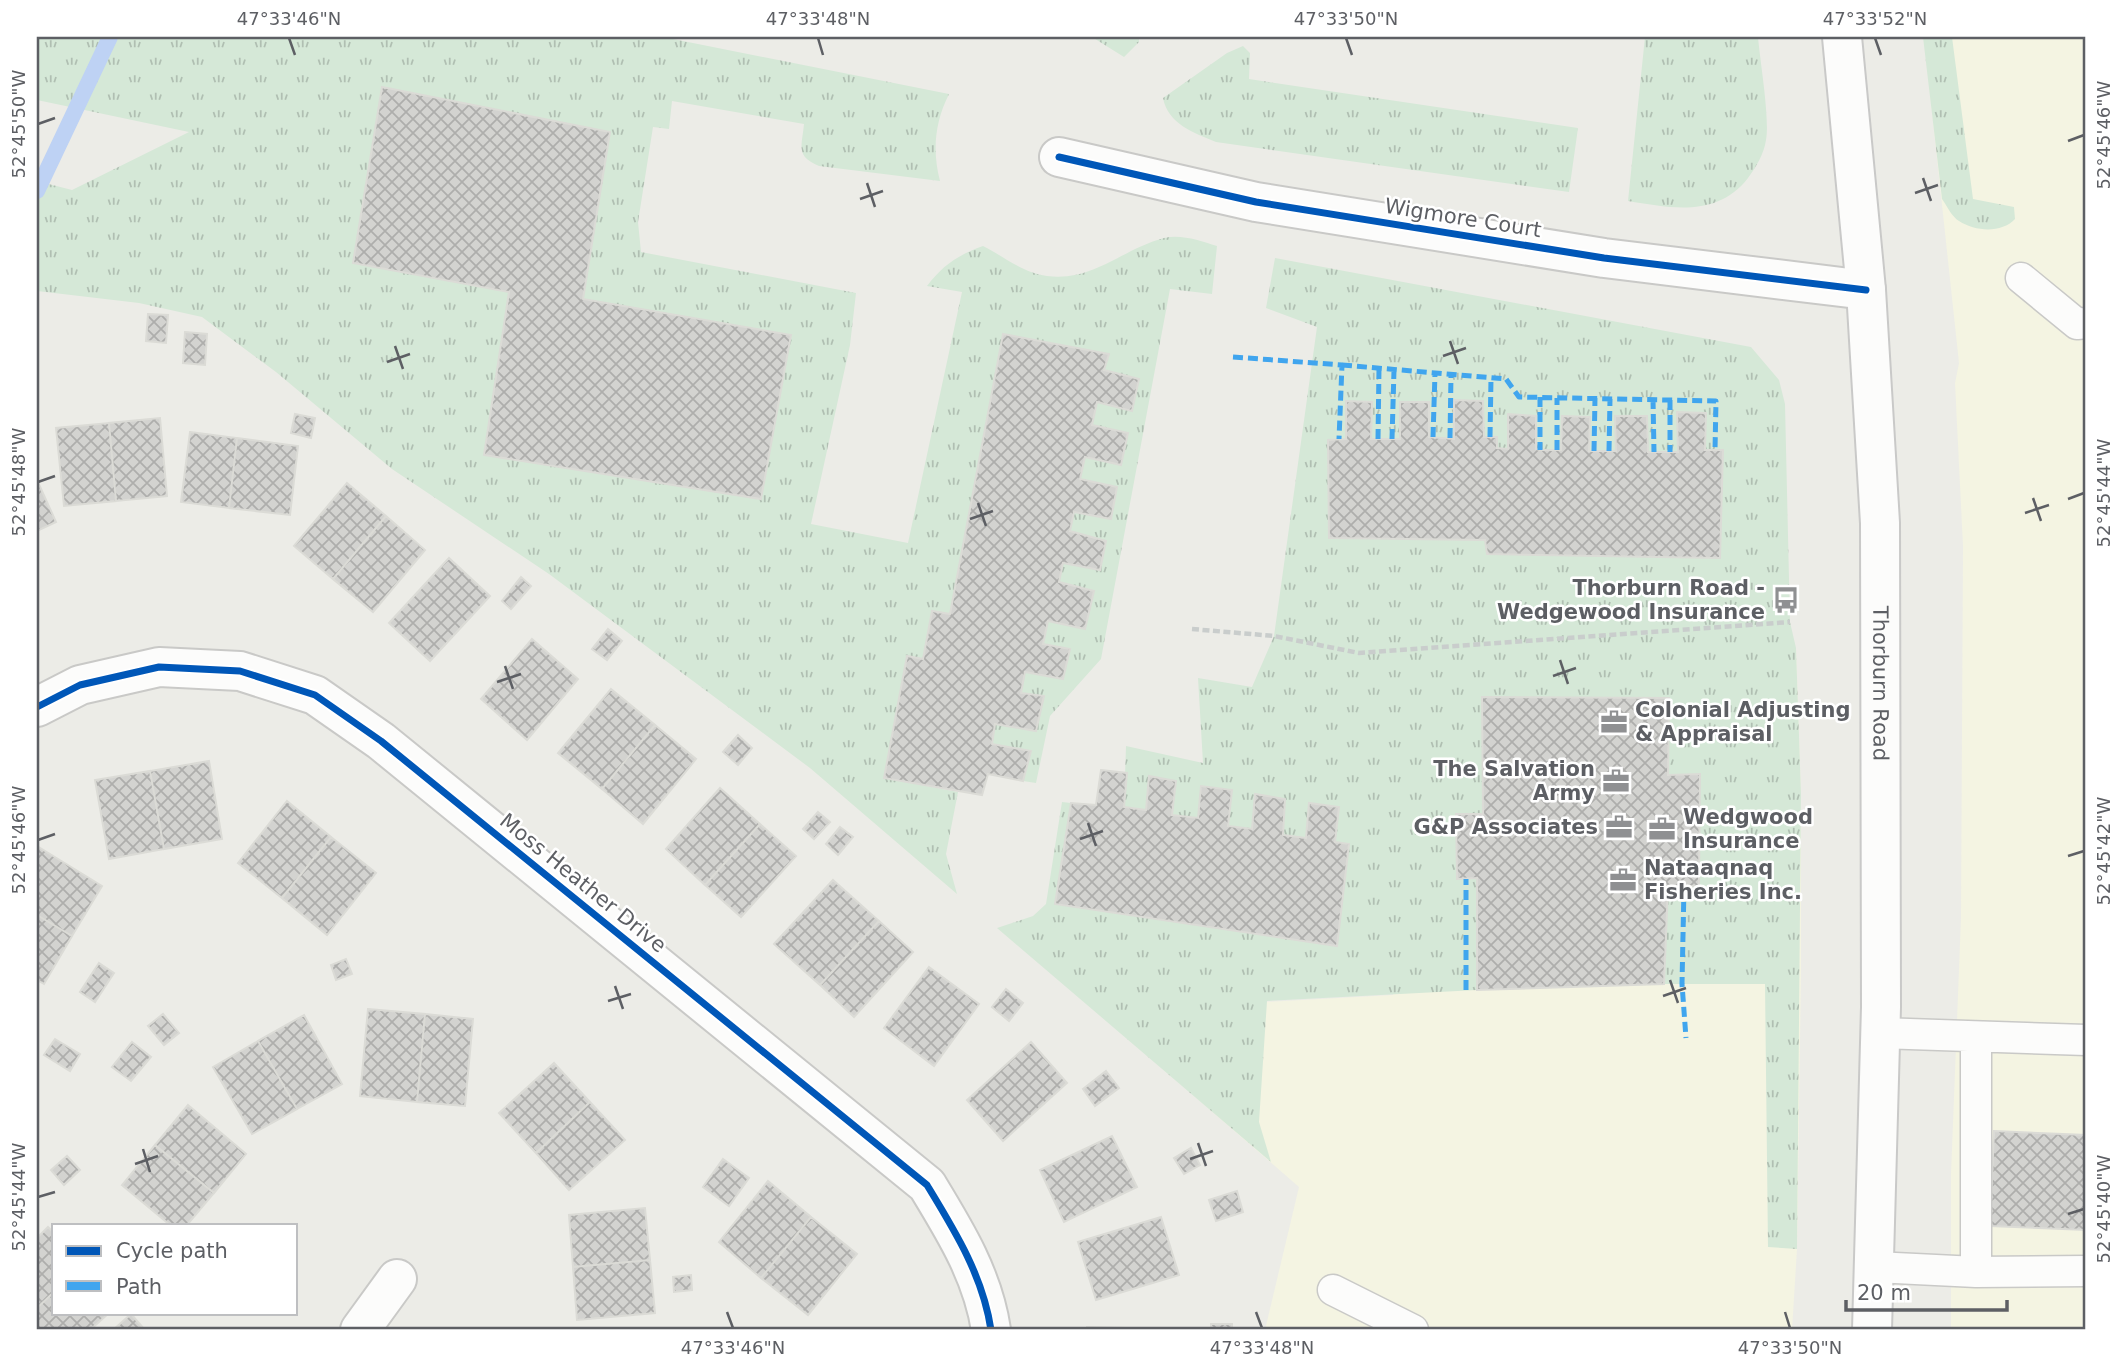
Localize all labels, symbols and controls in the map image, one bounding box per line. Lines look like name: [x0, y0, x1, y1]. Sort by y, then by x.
text: 47°33'46"N: [237, 8, 341, 29]
text: 47°33'48"N: [766, 8, 870, 29]
text: 47°33'50"N: [1294, 8, 1398, 29]
text: 47°33'52"N: [1823, 8, 1927, 29]
text: 52°45'50"W: [8, 69, 29, 178]
text: 52°45'46"W: [2093, 80, 2114, 189]
street label: Wigmore Court: [1383, 194, 1543, 242]
text: 52°45'48"W: [8, 427, 29, 536]
text: 52°45'44"W: [2093, 438, 2114, 547]
place label: Thorburn Road - Wedgewood Insurance: [1497, 576, 1765, 624]
bus stop icon: Thorburn Road - Wedgewood Insurance: [1771, 585, 1801, 615]
street label: Thorburn Road: [1868, 605, 1892, 761]
place label: Colonial Adjusting & Appraisal: [1635, 698, 1850, 746]
office icon: Colonial Adjusting & Appraisal: [1599, 707, 1629, 737]
place label: The Salvation Army: [1433, 757, 1595, 805]
office icon: The Salvation Army: [1601, 766, 1631, 796]
text: 52°45'46"W: [8, 785, 29, 894]
text: 52°45'42"W: [2093, 796, 2114, 905]
place label: Wedgwood Insurance: [1683, 805, 1813, 853]
street label: Moss Heather Drive: [495, 809, 671, 957]
office icon: G&P Associates: [1604, 812, 1634, 842]
office icon: Wedgwood Insurance: [1647, 814, 1677, 844]
place label: G&P Associates: [1413, 815, 1598, 839]
place label: Nataaqnaq Fisheries Inc.: [1644, 856, 1802, 904]
office icon: Nataaqnaq Fisheries Inc.: [1608, 865, 1638, 895]
text: 52°45'44"W: [8, 1142, 29, 1251]
text: 52°45'40"W: [2093, 1154, 2114, 1263]
legend: [52, 1224, 298, 1314]
text: Cycle path: [116, 1239, 228, 1263]
scale bar: [1846, 1269, 2008, 1313]
text: Path: [116, 1275, 162, 1299]
text: 20 m: [1857, 1281, 1911, 1305]
text: 47°33'46"N: [681, 1337, 785, 1358]
text: 47°33'48"N: [1210, 1337, 1314, 1358]
text: 47°33'50"N: [1738, 1337, 1842, 1358]

